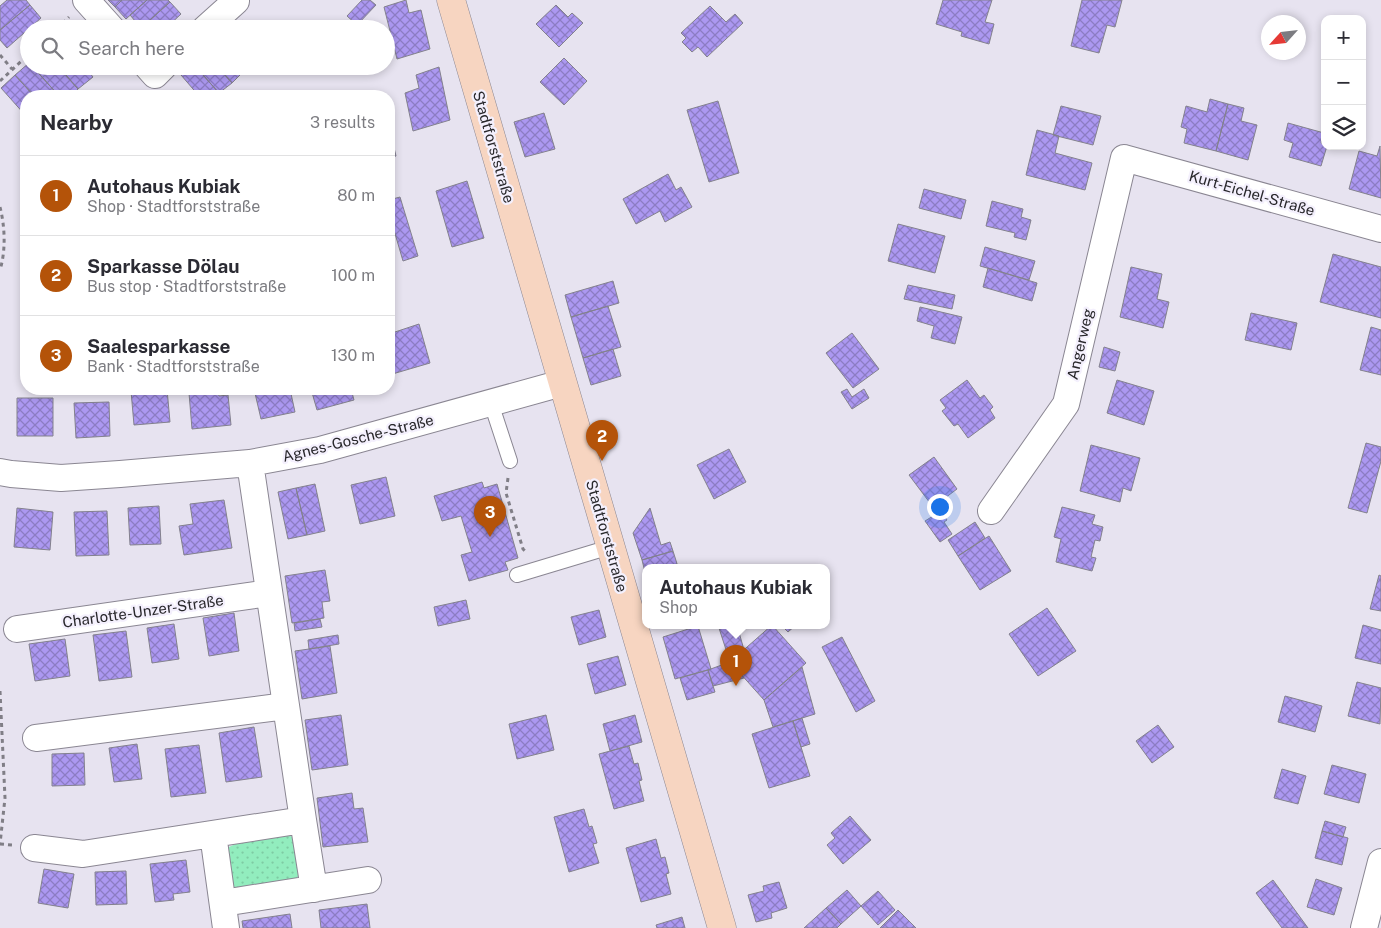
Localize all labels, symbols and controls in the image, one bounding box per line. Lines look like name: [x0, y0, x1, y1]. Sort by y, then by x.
north arrow: [1261, 15, 1306, 60]
map controls: [1321, 15, 1366, 150]
button: +: [1321, 15, 1366, 60]
search box: [20, 20, 395, 75]
icon: search: [38, 34, 66, 62]
text: Search here: [78, 37, 185, 59]
button: −: [1321, 60, 1366, 105]
street label: Stadtforststraße: [470, 89, 518, 205]
button: layers: [1321, 105, 1366, 150]
text: Nearby: [40, 110, 113, 135]
text: 3 results: [310, 113, 375, 132]
street label: Kurt-Eichel-Straße: [1187, 167, 1317, 219]
text: Autohaus Kubiak: [87, 175, 241, 197]
text: 1: [53, 186, 59, 205]
text: 80 m: [337, 186, 375, 205]
text: Shop · Stadtforststraße: [87, 197, 260, 216]
text: Sparkasse Dölau: [87, 255, 240, 277]
text: 2: [51, 266, 61, 285]
text: 100 m: [331, 266, 375, 285]
text: Bus stop · Stadtforststraße: [87, 277, 286, 296]
street label: Angerweg: [1064, 307, 1096, 381]
text: Saalesparkasse: [87, 335, 230, 357]
text: 3: [51, 346, 61, 365]
text: 130 m: [331, 346, 375, 365]
text: Bank · Stadtforststraße: [87, 357, 260, 376]
street label: Agnes-Gosche-Straße: [281, 411, 435, 465]
pin: 2: [586, 420, 618, 461]
street label: Stadtforststraße: [583, 478, 631, 594]
your location: [927, 494, 953, 520]
pin: 3: [474, 496, 506, 537]
popup: [642, 564, 830, 629]
text: Autohaus Kubiak: [659, 576, 813, 598]
street label: Charlotte-Unzer-Straße: [61, 591, 225, 631]
text: Shop: [659, 598, 698, 617]
pin: 1: [720, 645, 752, 686]

